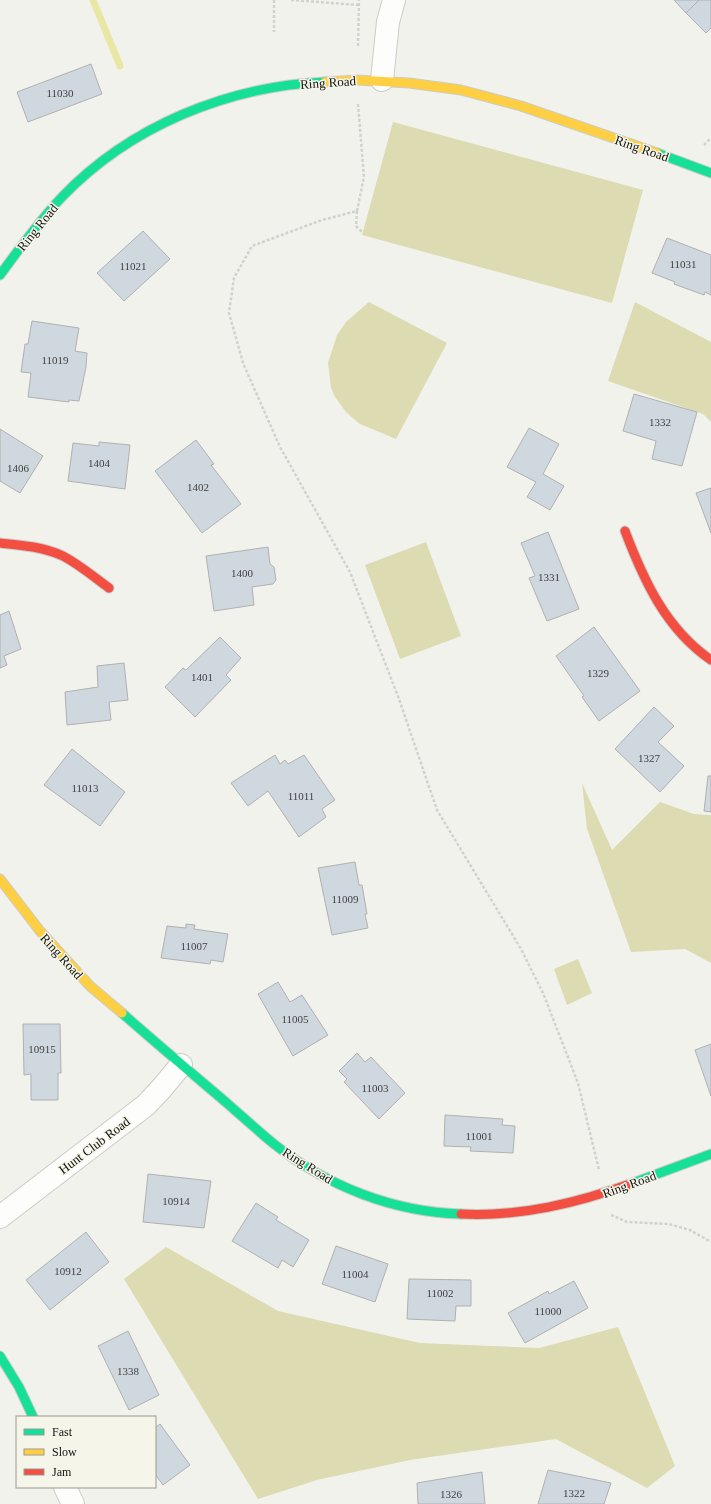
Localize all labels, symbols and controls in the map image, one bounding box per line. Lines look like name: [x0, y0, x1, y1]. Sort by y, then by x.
street label: Ring Road: [300, 73, 357, 92]
house number: 11030: [46, 87, 74, 99]
street label: Ring Road: [613, 132, 671, 165]
street label: Ring Road: [14, 200, 61, 254]
house number: 11031: [669, 258, 697, 270]
house number: 11021: [119, 260, 147, 272]
house number: 11019: [41, 354, 69, 366]
house number: 1332: [649, 416, 671, 428]
house number: 1404: [88, 457, 111, 469]
house number: 1406: [7, 462, 30, 474]
house number: 1402: [187, 481, 209, 493]
house number: 1400: [231, 567, 254, 579]
house number: 1331: [538, 571, 560, 583]
house number: 1329: [587, 667, 610, 679]
house number: 1401: [191, 671, 213, 683]
house number: 1327: [638, 752, 661, 764]
house number: 11013: [71, 782, 99, 794]
house number: 11011: [288, 790, 314, 802]
house number: 11009: [331, 893, 359, 905]
street label: Ring Road: [37, 931, 86, 983]
house number: 11007: [180, 940, 208, 952]
house number: 11005: [281, 1013, 309, 1025]
house number: 10915: [28, 1043, 56, 1055]
house number: 11003: [361, 1082, 389, 1094]
street label: Hunt Club Road: [56, 1113, 133, 1177]
house number: 11001: [465, 1130, 493, 1142]
street label: Ring Road: [280, 1144, 336, 1187]
street label: Ring Road: [600, 1168, 658, 1201]
house number: 10914: [162, 1195, 190, 1207]
house number: 10912: [54, 1265, 82, 1277]
house number: 11004: [341, 1268, 369, 1280]
house number: 11002: [426, 1287, 454, 1299]
house number: 11000: [534, 1305, 562, 1317]
house number: 1338: [117, 1365, 140, 1377]
legend: [16, 1416, 156, 1488]
text: Fast: [52, 1425, 73, 1439]
text: Slow: [52, 1445, 77, 1459]
text: Jam: [52, 1465, 72, 1479]
house number: 1322: [563, 1487, 585, 1499]
house number: 1326: [440, 1488, 463, 1500]

